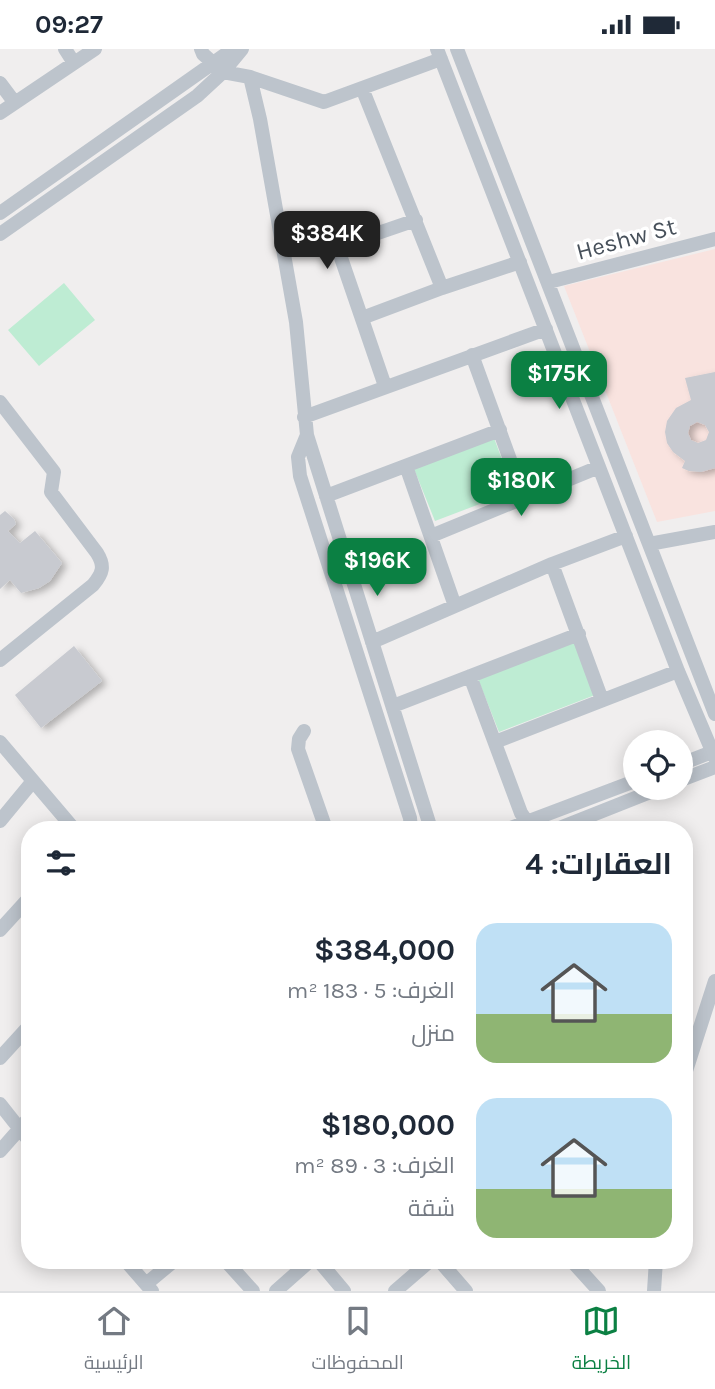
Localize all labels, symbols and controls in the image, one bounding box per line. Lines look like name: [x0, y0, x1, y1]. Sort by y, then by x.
text: 09:27: [35, 9, 103, 40]
pin: $384K: [278, 211, 376, 271]
street label: Heshw St: [573, 212, 679, 266]
text: $384K: [290, 220, 364, 247]
pin: $175K: [510, 351, 608, 411]
text: $175K: [527, 360, 591, 387]
pin: $180K: [472, 459, 570, 518]
text: $180K: [487, 467, 555, 494]
pin: $196K: [328, 539, 426, 598]
text: $196K: [343, 547, 411, 574]
map controls: [623, 730, 693, 800]
button: locate: [623, 730, 693, 800]
icon: filters: [42, 844, 80, 882]
text: العقارات: 4: [525, 846, 672, 882]
text: $384,000: [314, 932, 455, 968]
icon: home: [532, 951, 616, 1035]
text: الغرف: 5 · 183 m²: [287, 977, 455, 1004]
text: منزل: [411, 1020, 455, 1047]
text: $180,000: [321, 1107, 455, 1143]
icon: home: [532, 1126, 616, 1210]
text: الغرف: 3 · 89 m²: [294, 1152, 455, 1179]
text: شقة: [408, 1195, 455, 1222]
tab: الرئيسية: [84, 1302, 144, 1380]
tab: المحفوظات: [311, 1302, 404, 1380]
tab: الخريطة: [572, 1302, 631, 1380]

